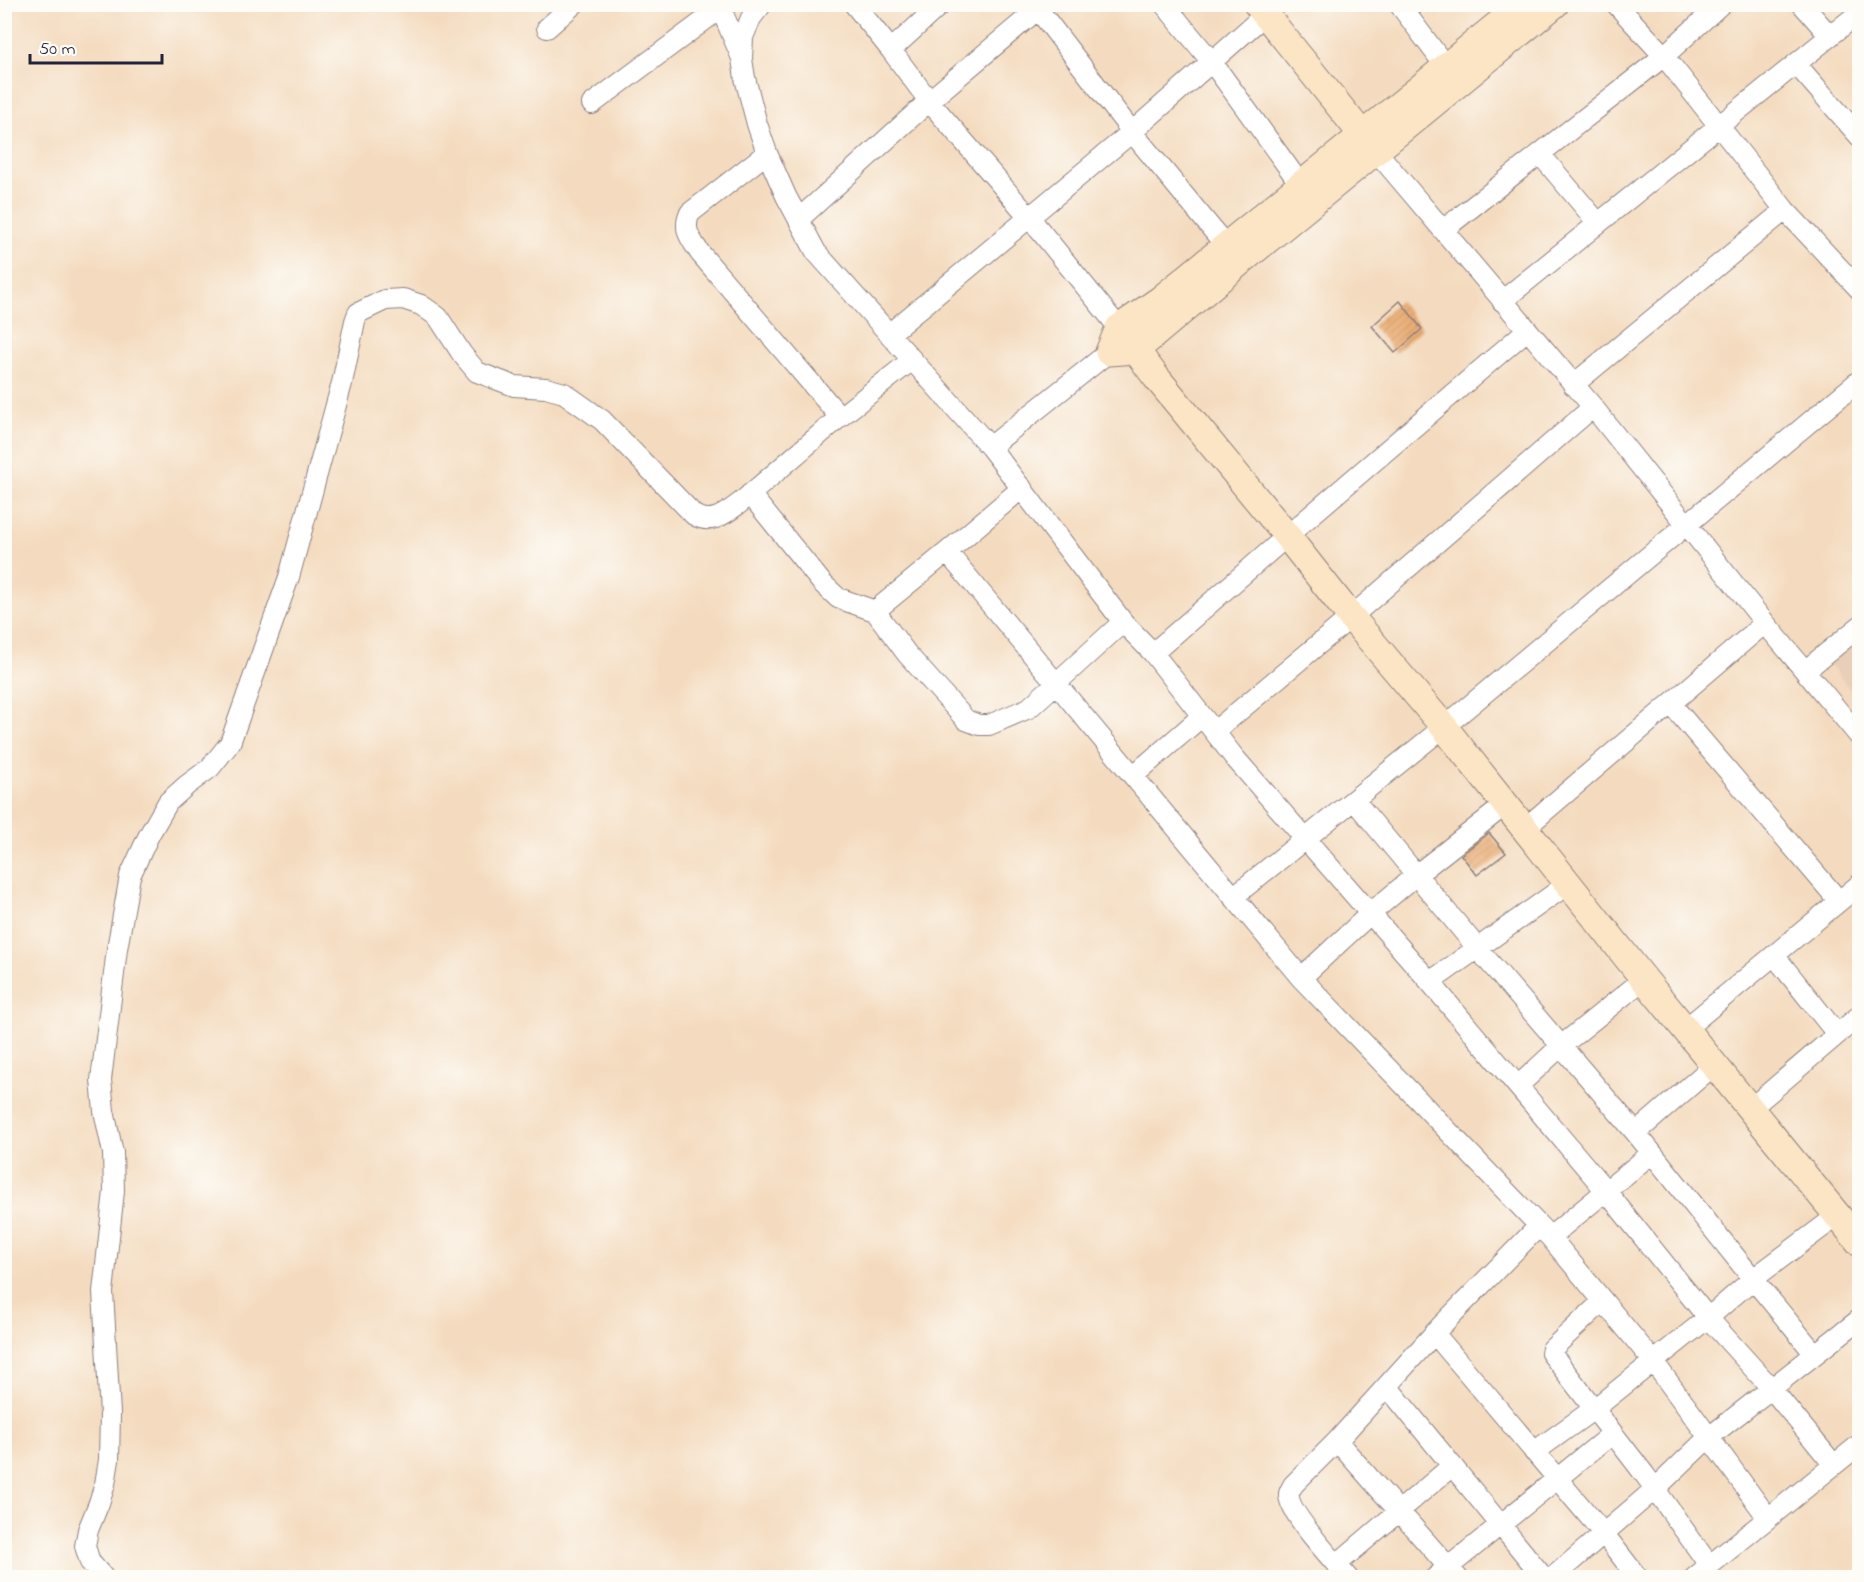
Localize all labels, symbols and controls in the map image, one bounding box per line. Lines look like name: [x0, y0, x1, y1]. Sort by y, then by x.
scale bar: [30, 27, 162, 65]
text: 50 m: [39, 37, 76, 63]

